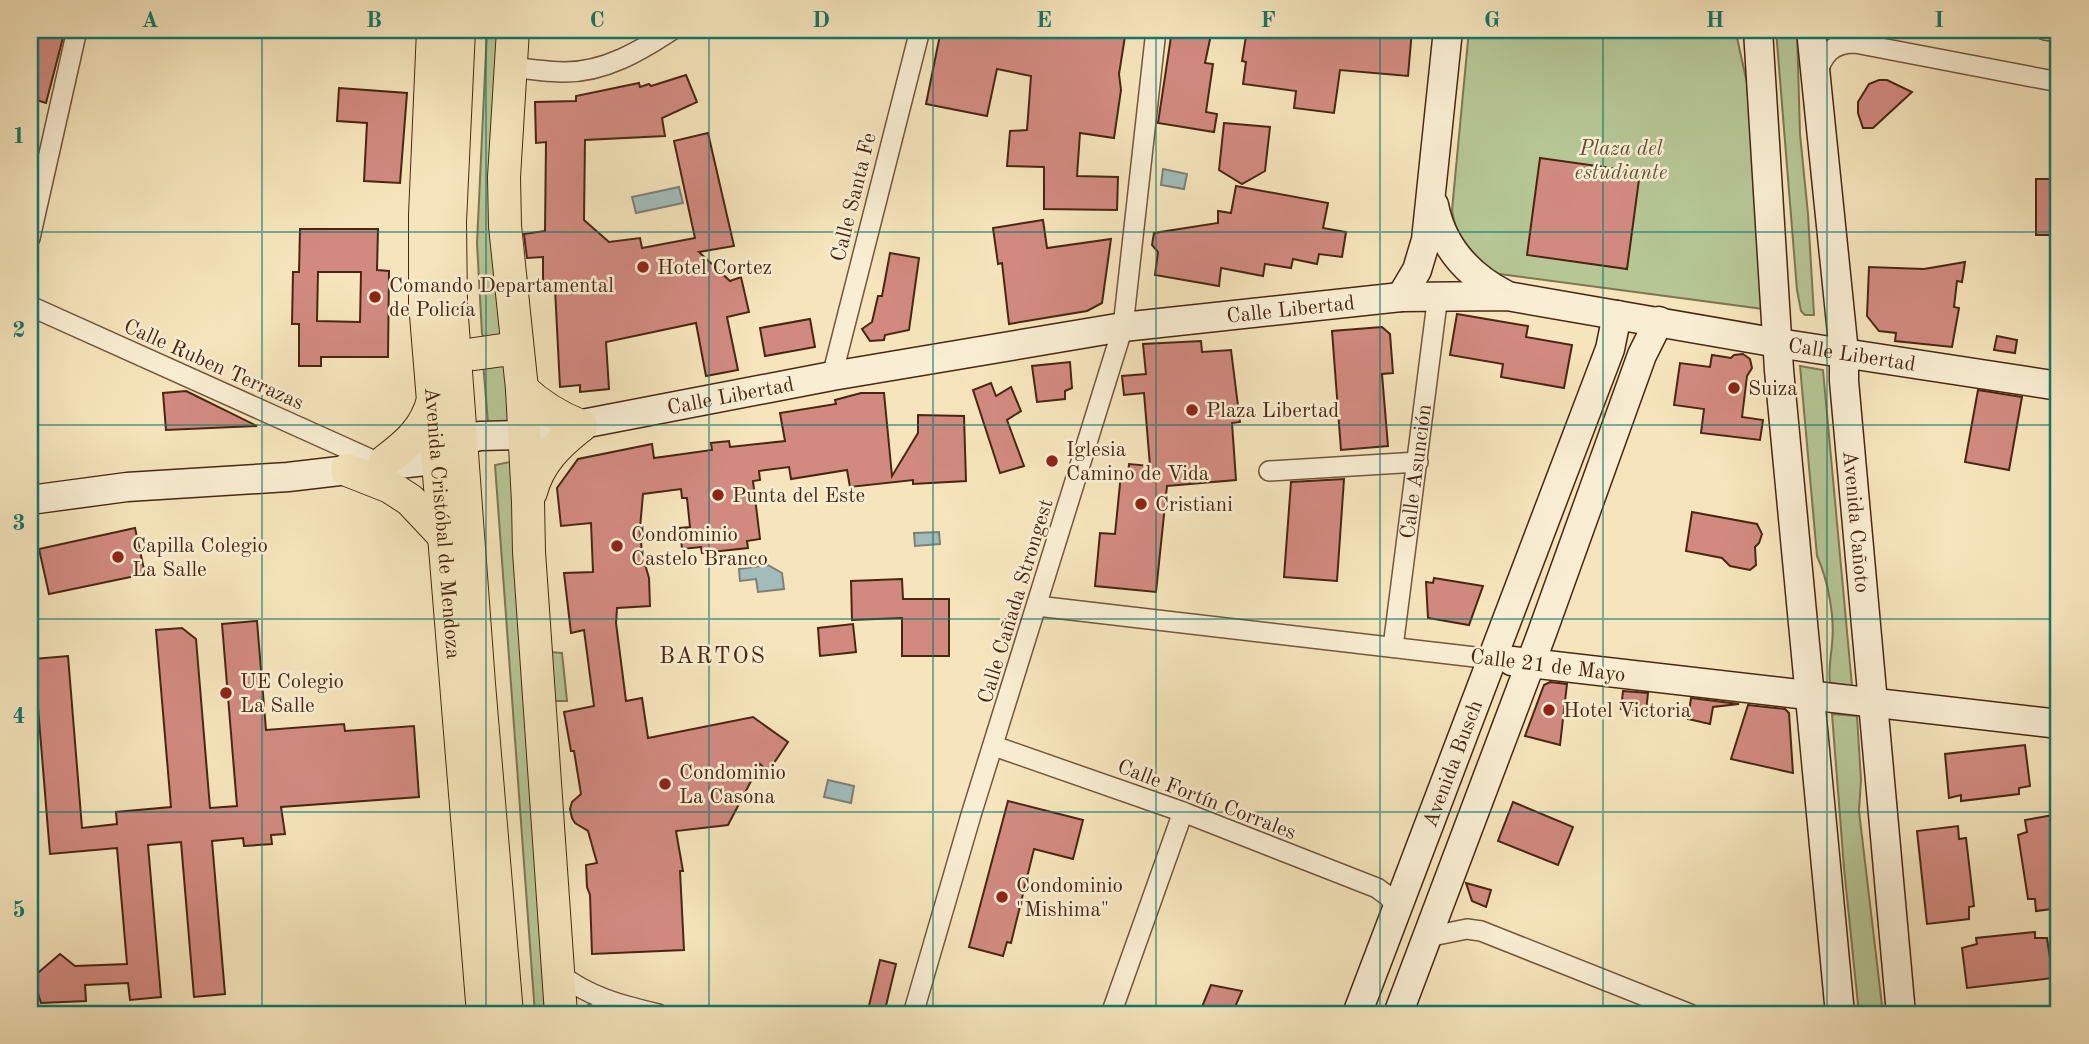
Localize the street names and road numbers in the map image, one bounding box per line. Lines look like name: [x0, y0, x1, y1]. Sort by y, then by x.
street label: Calle Santa Fe: [828, 131, 881, 264]
street label: Calle Libertad: [1225, 293, 1356, 328]
street label: Calle Ruben Terrazas: [120, 316, 307, 415]
street label: Calle Libertad: [1786, 336, 1917, 376]
street label: Calle Libertad: [665, 375, 796, 419]
street label: Avenida Cristóbal de Mendoza: [420, 386, 463, 660]
street label: Calle Asunción: [1398, 403, 1436, 540]
street label: Avenida Cañoto: [1838, 450, 1872, 594]
street label: Calle Cañada Strongest: [975, 497, 1058, 706]
street label: Calle 21 de Mayo: [1469, 647, 1627, 686]
street label: Avenida Busch: [1420, 698, 1487, 830]
street label: Calle Fortín Corrales: [1114, 757, 1299, 844]

